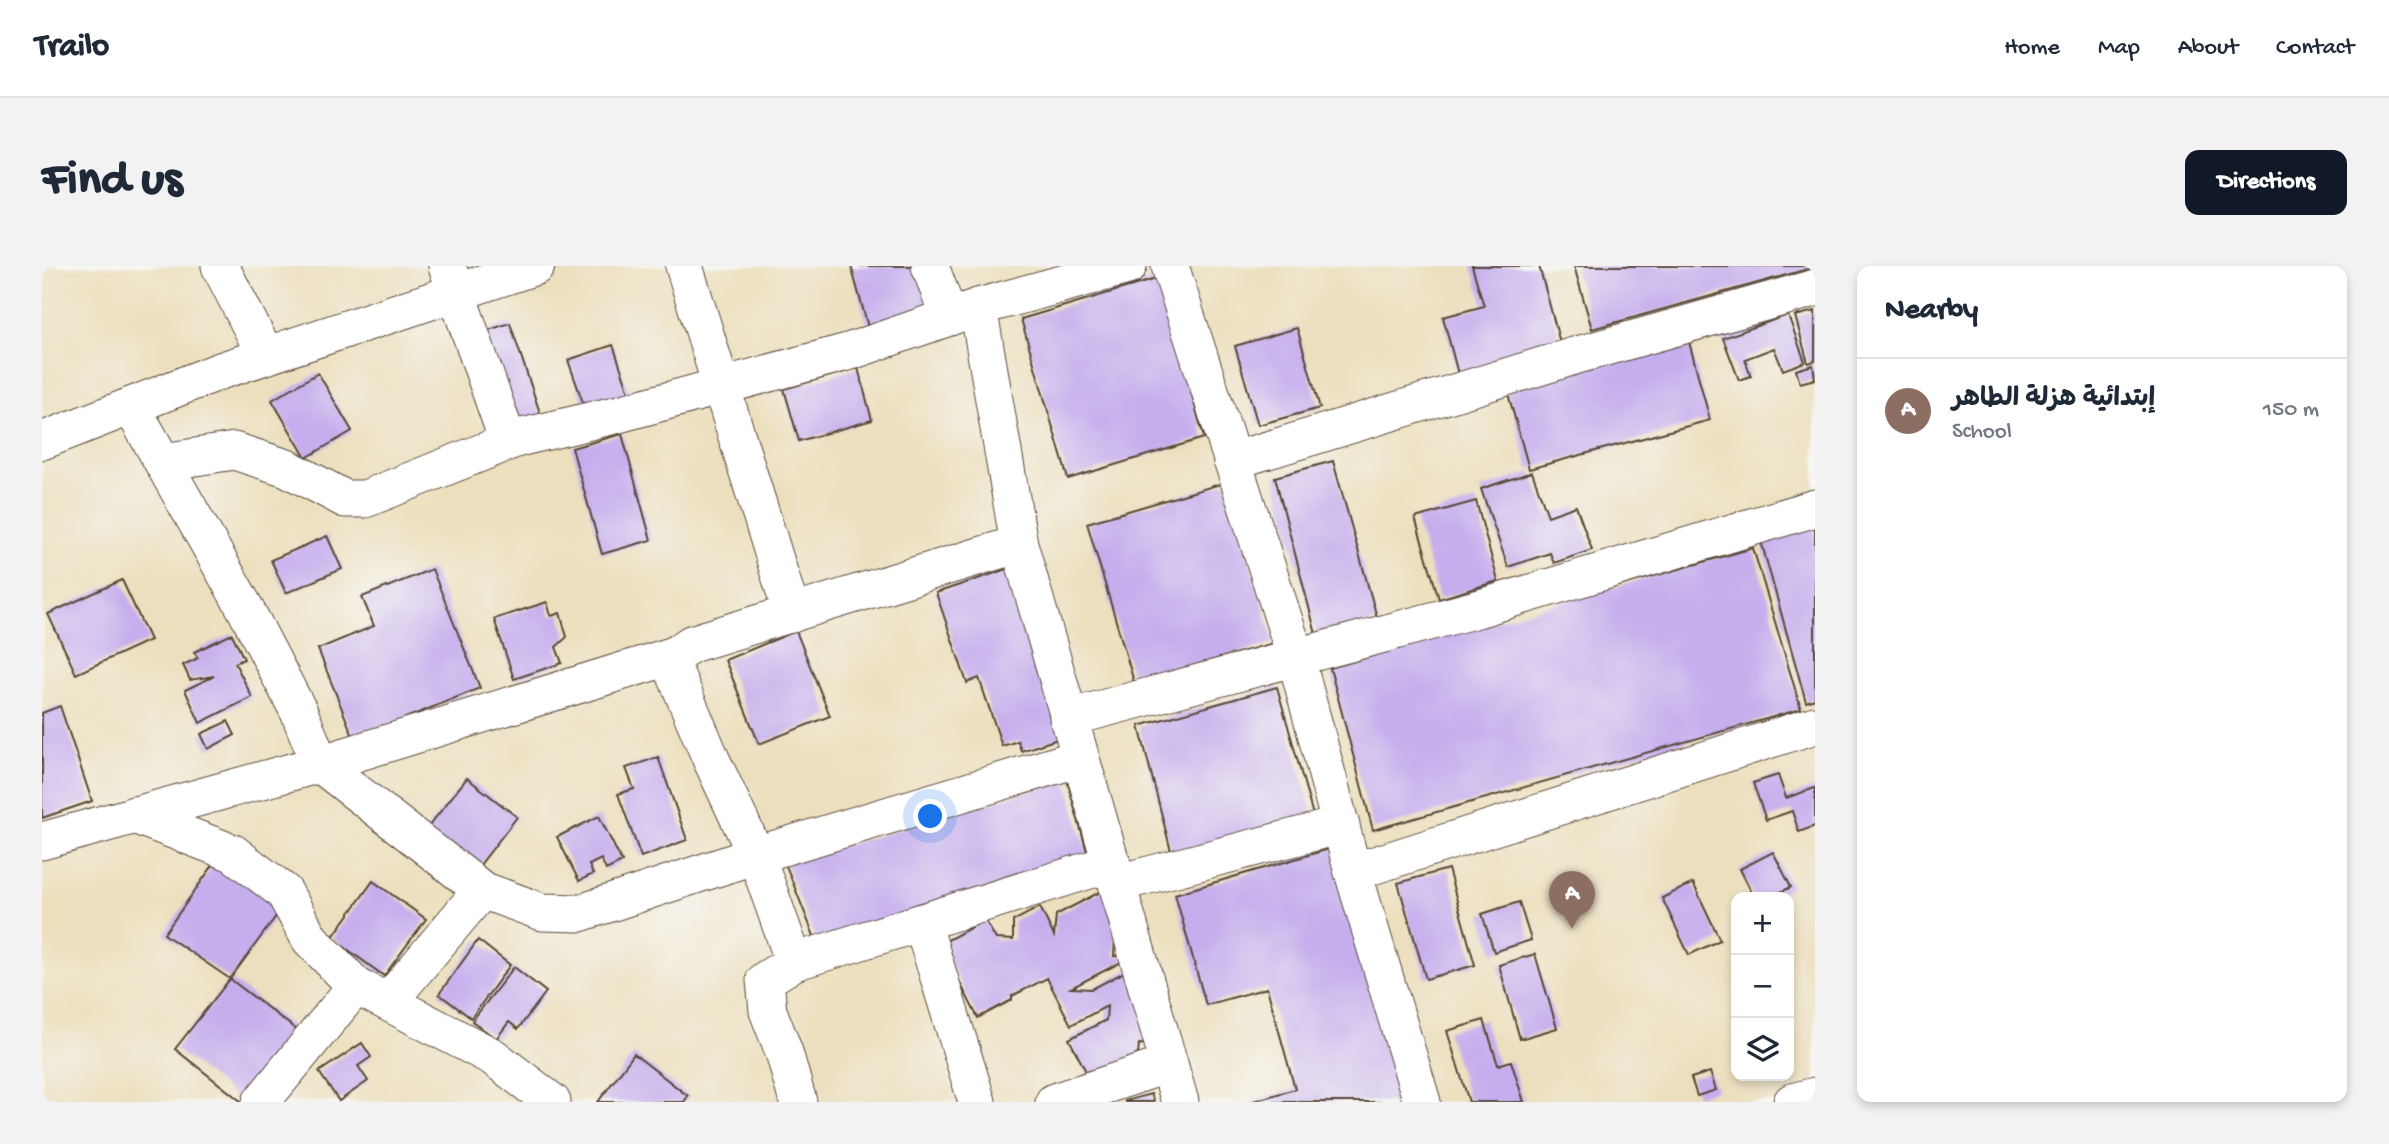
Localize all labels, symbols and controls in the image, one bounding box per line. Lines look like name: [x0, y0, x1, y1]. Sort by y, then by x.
text: Trailo: [35, 29, 109, 67]
text: Home: [2004, 34, 2060, 63]
text: Map: [2098, 34, 2140, 63]
text: About: [2178, 34, 2238, 63]
text: Contact: [2276, 34, 2354, 63]
button: Directions: [2185, 150, 2347, 215]
text: Find us: [42, 153, 182, 211]
text: Nearby: [1885, 294, 1978, 329]
text: إبتدائية هزلة الطاهر: [1952, 385, 2155, 416]
text: A: [1901, 397, 1915, 424]
text: 150 m: [2263, 397, 2319, 424]
text: School: [1952, 419, 2012, 446]
your location: [913, 799, 947, 833]
pin: A: [1549, 871, 1595, 929]
map controls: [1731, 892, 1794, 1081]
button: +: [1731, 892, 1794, 955]
button: −: [1731, 955, 1794, 1018]
button: layers: [1731, 1018, 1794, 1081]

